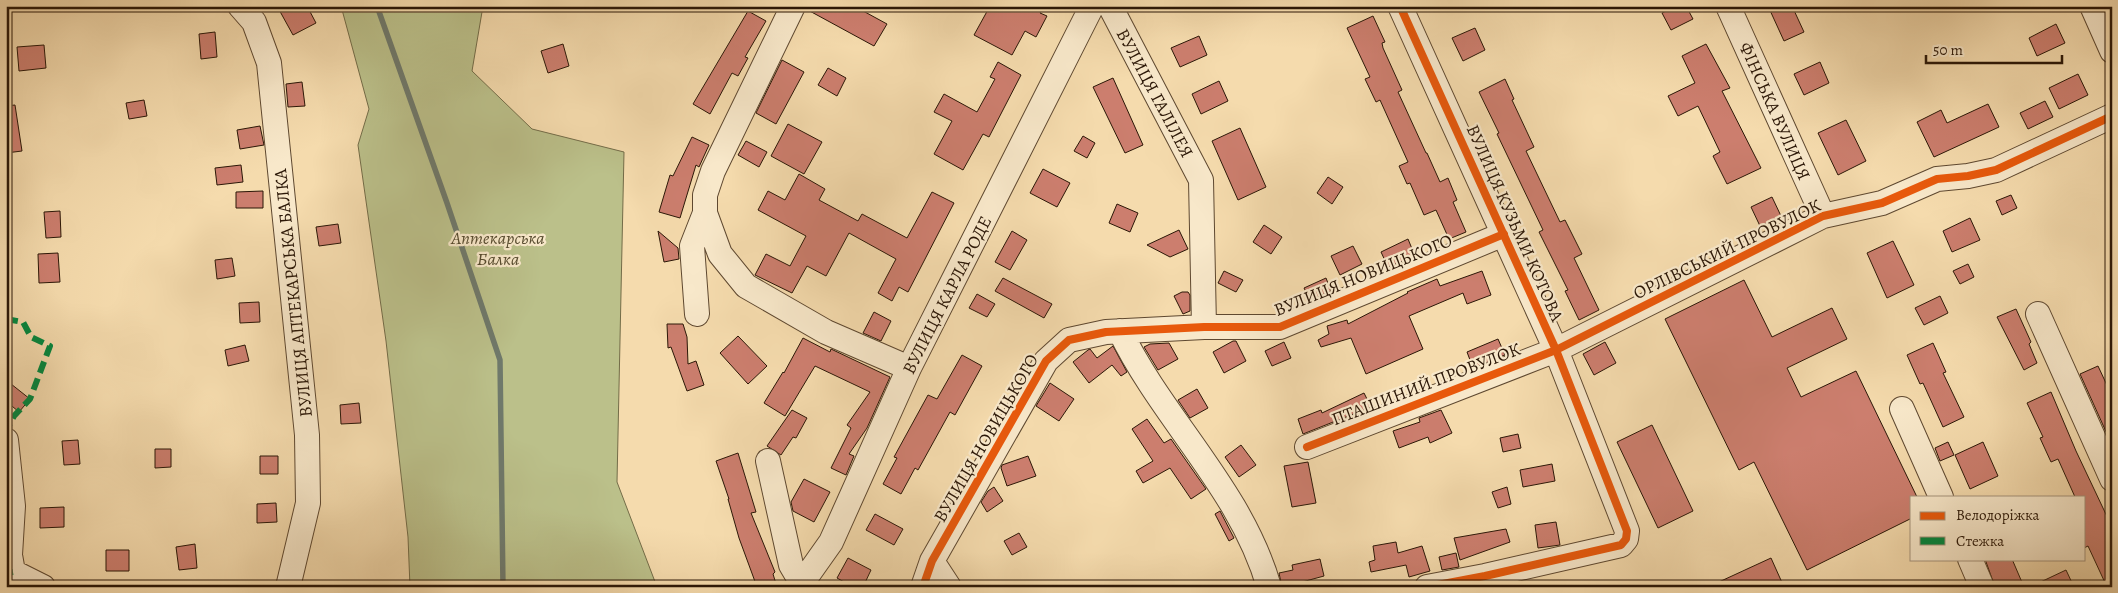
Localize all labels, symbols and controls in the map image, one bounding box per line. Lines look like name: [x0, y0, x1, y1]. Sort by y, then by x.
street label: ВУЛИЦЯ ГАЛІЛЕЯ: [1111, 24, 1199, 162]
scale bar: [1926, 32, 2062, 64]
street label: ФІНСЬКА ВУЛИЦЯ: [1734, 38, 1816, 184]
text: 50 m: [1933, 40, 1963, 60]
street label: ВУЛИЦЯ КУЗЬМИ КОТОВА: [1461, 121, 1570, 326]
street label: ВУЛИЦЯ АПТЕКАРСЬКА БАЛКА: [268, 167, 318, 418]
street label: ОРЛІВСЬКИЙ ПРОВУЛОК: [1629, 193, 1825, 305]
street label: ВУЛИЦЯ КАРЛА РОДЕ: [897, 212, 997, 378]
park label: Аптекарська Балка: [450, 226, 545, 271]
street label: ВУЛИЦЯ НОВИЦЬКОГО: [1270, 228, 1456, 322]
street label: ПТАШИНИЙ ПРОВУЛОК: [1328, 337, 1524, 431]
street label: ВУЛИЦЯ НОВИЦЬКОГО: [928, 349, 1044, 527]
legend: [1910, 496, 2086, 560]
text: Велодоріжка: [1956, 505, 2040, 525]
text: Стежка: [1956, 531, 2004, 551]

